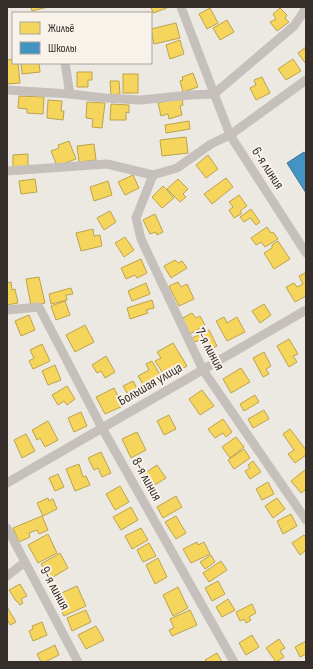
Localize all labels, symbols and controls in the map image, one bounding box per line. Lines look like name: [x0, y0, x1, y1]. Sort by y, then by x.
legend: [12, 12, 152, 64]
text: Жильё: [48, 21, 75, 36]
text: Школы: [48, 41, 77, 56]
street label: 6-я линия: [248, 144, 288, 192]
street label: 7-я линия: [192, 325, 228, 373]
street label: Большая улица: [115, 359, 185, 409]
street label: 8-я линия: [128, 454, 166, 504]
street label: 9-я линия: [36, 563, 74, 613]

